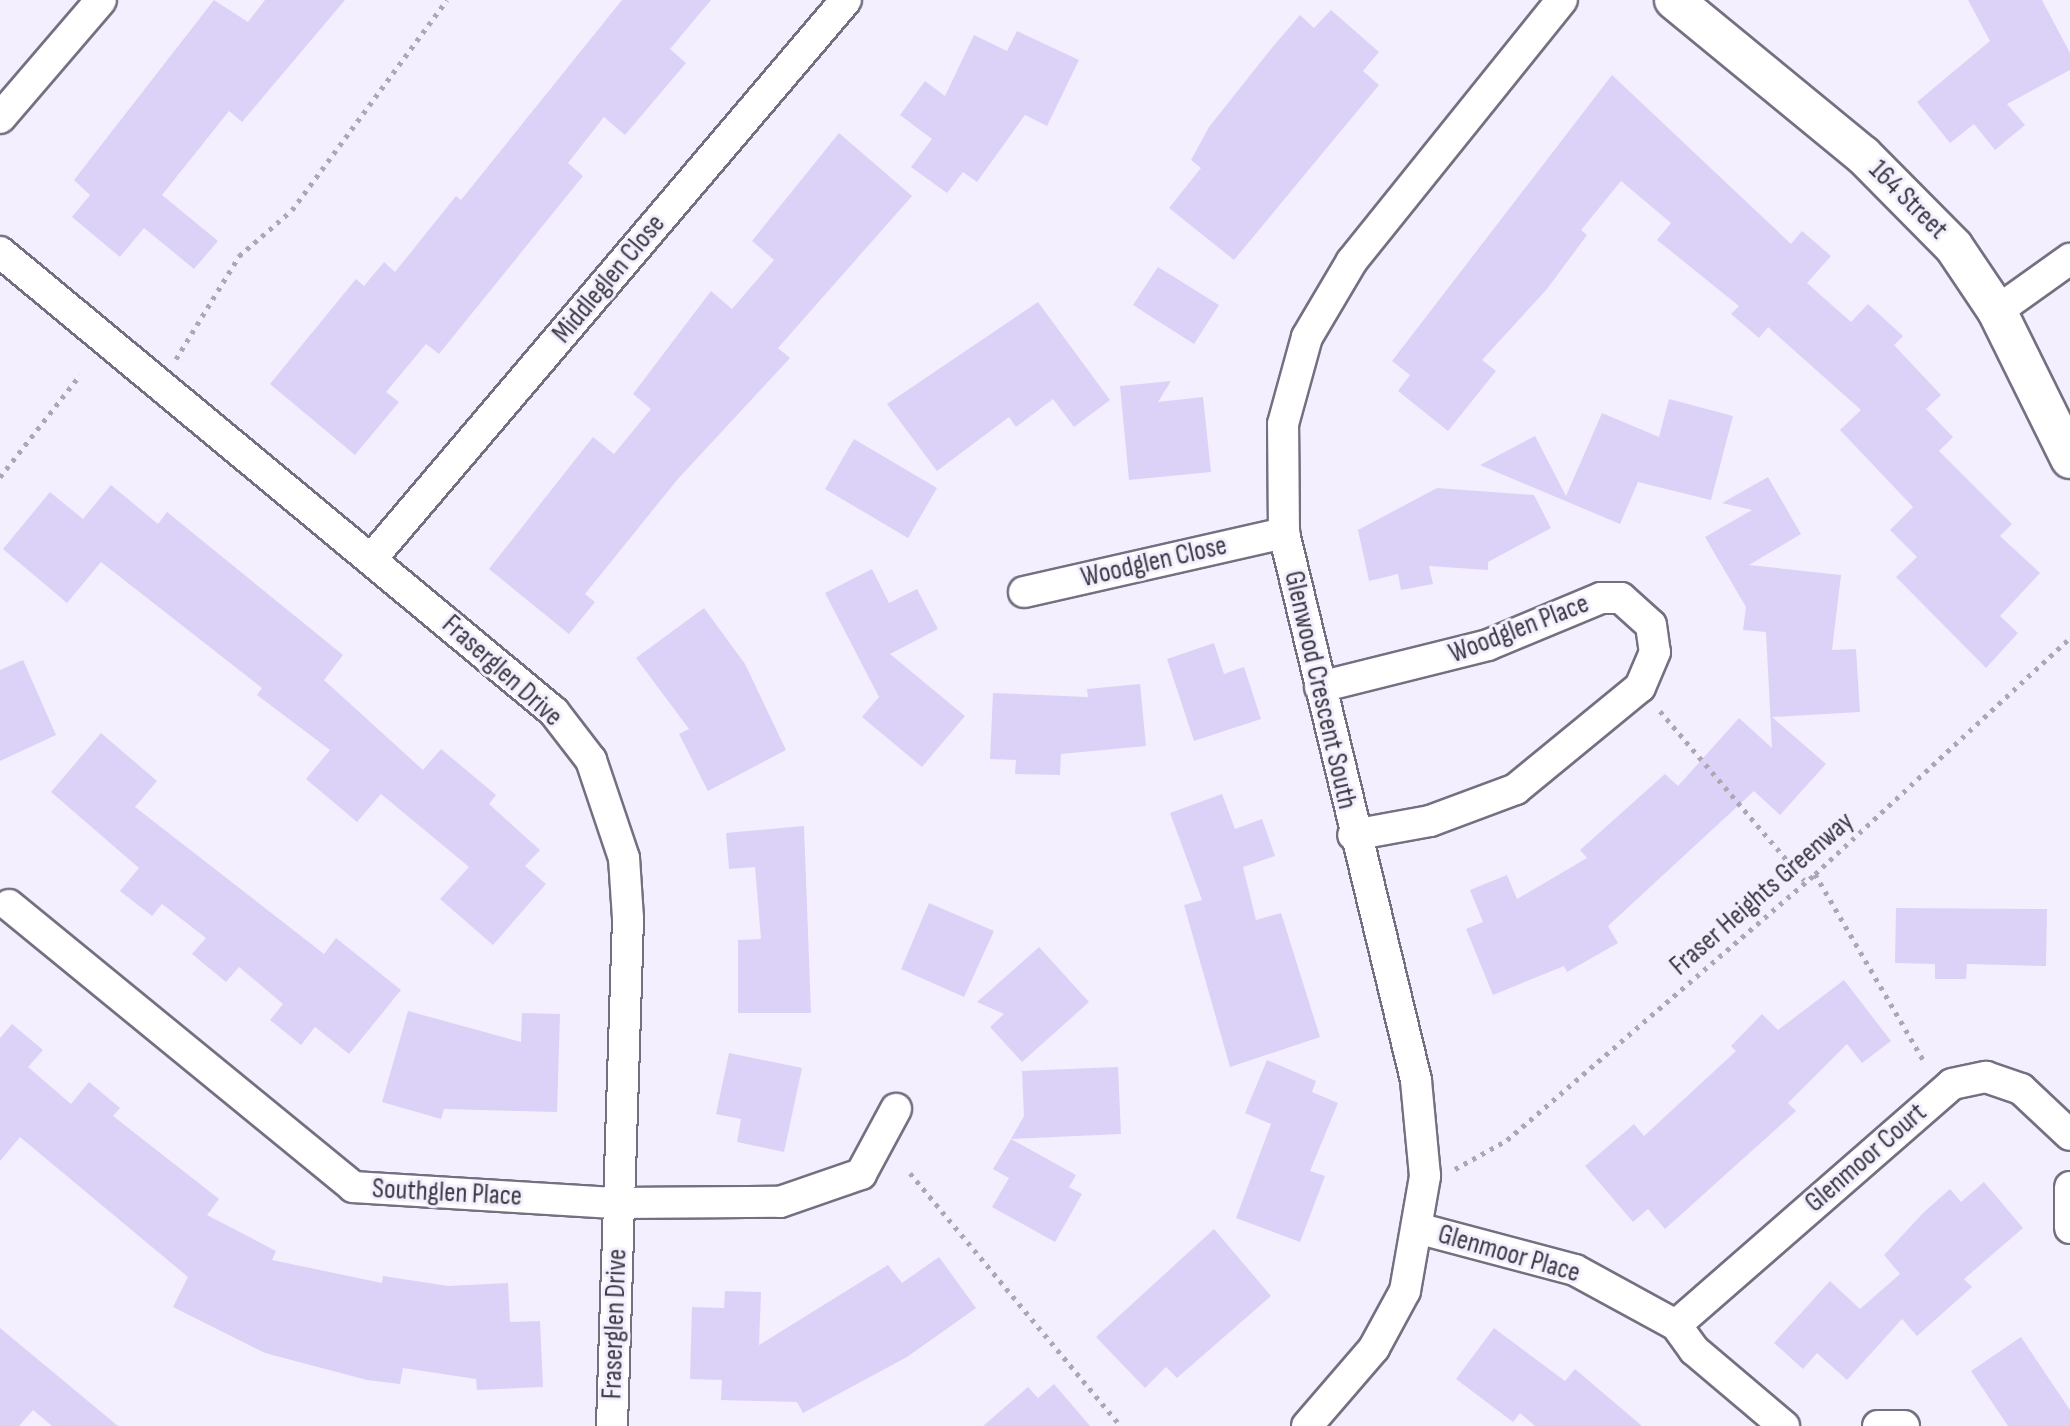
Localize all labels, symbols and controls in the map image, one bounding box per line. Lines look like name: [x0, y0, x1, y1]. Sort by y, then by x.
street label: 164 Street: [1862, 154, 1954, 246]
street label: Middleglen Close: [546, 208, 672, 350]
street label: Woodglen Close: [1078, 529, 1230, 595]
street label: Glenwood Crescent South: [1276, 568, 1364, 812]
street label: Woodglen Place: [1444, 587, 1594, 671]
street label: Fraserglen Drive: [435, 608, 569, 734]
street label: Fraser Heights Greenway: [1663, 805, 1861, 983]
street label: Glenmoor Court: [1798, 1096, 1934, 1220]
street label: Southglen Place: [371, 1172, 523, 1214]
street label: Glenmoor Place: [1434, 1218, 1584, 1290]
street label: Fraserglen Drive: [596, 1248, 634, 1400]

